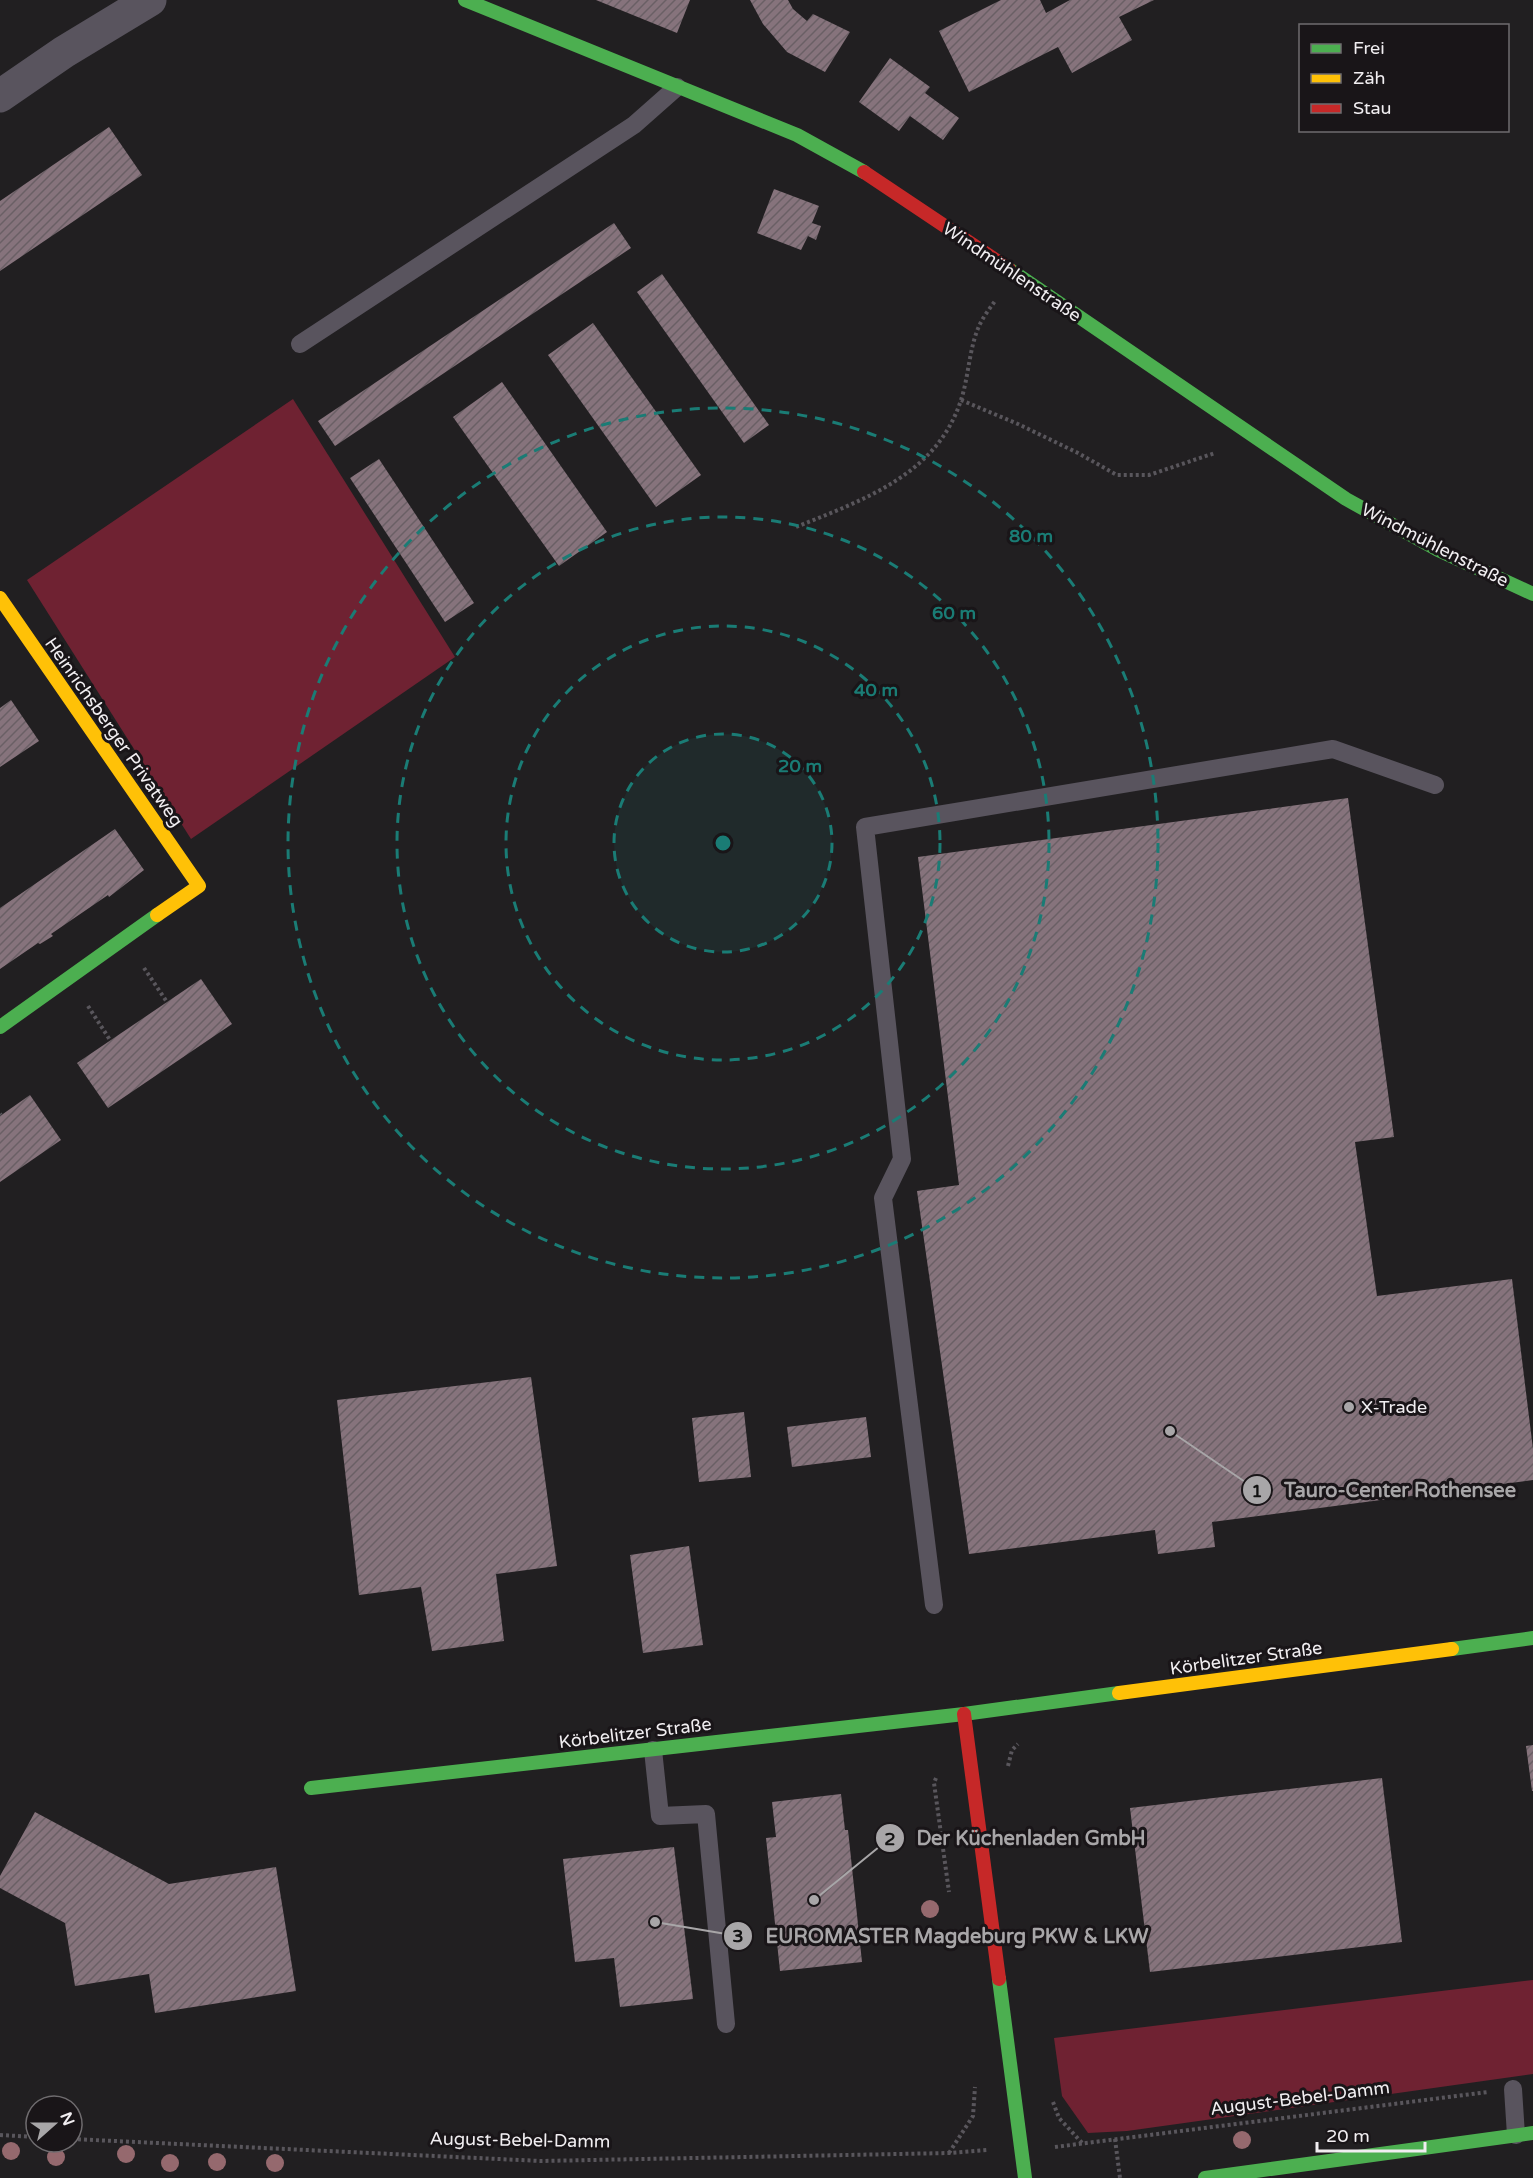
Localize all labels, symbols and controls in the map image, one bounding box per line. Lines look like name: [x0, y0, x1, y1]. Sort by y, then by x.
legend: [1299, 24, 1509, 132]
text: Frei: [1353, 37, 1385, 59]
text: Zäh: [1353, 67, 1386, 89]
text: Stau: [1353, 97, 1392, 119]
street label: Windmühlenstraße: [939, 217, 1085, 327]
street label: Windmühlenstraße: [1358, 498, 1512, 592]
text: 80 m: [1009, 525, 1053, 547]
text: 60 m: [932, 602, 976, 624]
street label: Heinrichsberger Privatweg: [40, 633, 188, 831]
text: 40 m: [854, 679, 898, 701]
text: 20 m: [778, 755, 822, 777]
centre of rings: [713, 833, 733, 853]
place label: X-Trade: [1361, 1396, 1427, 1418]
marker: X-Trade: [1342, 1400, 1356, 1414]
callout: Tauro-Center Rothensee: [1242, 1471, 1528, 1509]
text: Tauro-Center Rothensee: [1283, 1479, 1516, 1503]
text: 1: [1251, 1480, 1263, 1502]
street label: Körbelitzer Straße: [1168, 1636, 1324, 1680]
street label: Körbelitzer Straße: [557, 1713, 713, 1753]
callout: Der Küchenladen GmbH: [875, 1819, 1158, 1857]
text: Der Küchenladen GmbH: [916, 1827, 1146, 1851]
text: 2: [884, 1828, 896, 1850]
callout: EUROMASTER Magdeburg PKW & LKW: [723, 1917, 1160, 1955]
text: 3: [732, 1925, 744, 1947]
text: EUROMASTER Magdeburg PKW & LKW: [766, 1925, 1149, 1949]
street label: August-Bebel-Damm: [1209, 2076, 1391, 2120]
north arrow: [24, 2094, 84, 2154]
text: N: [55, 2109, 79, 2129]
scale bar: [1317, 2115, 1425, 2153]
text: 20 m: [1326, 2125, 1370, 2147]
street label: August-Bebel-Damm: [430, 2127, 610, 2153]

